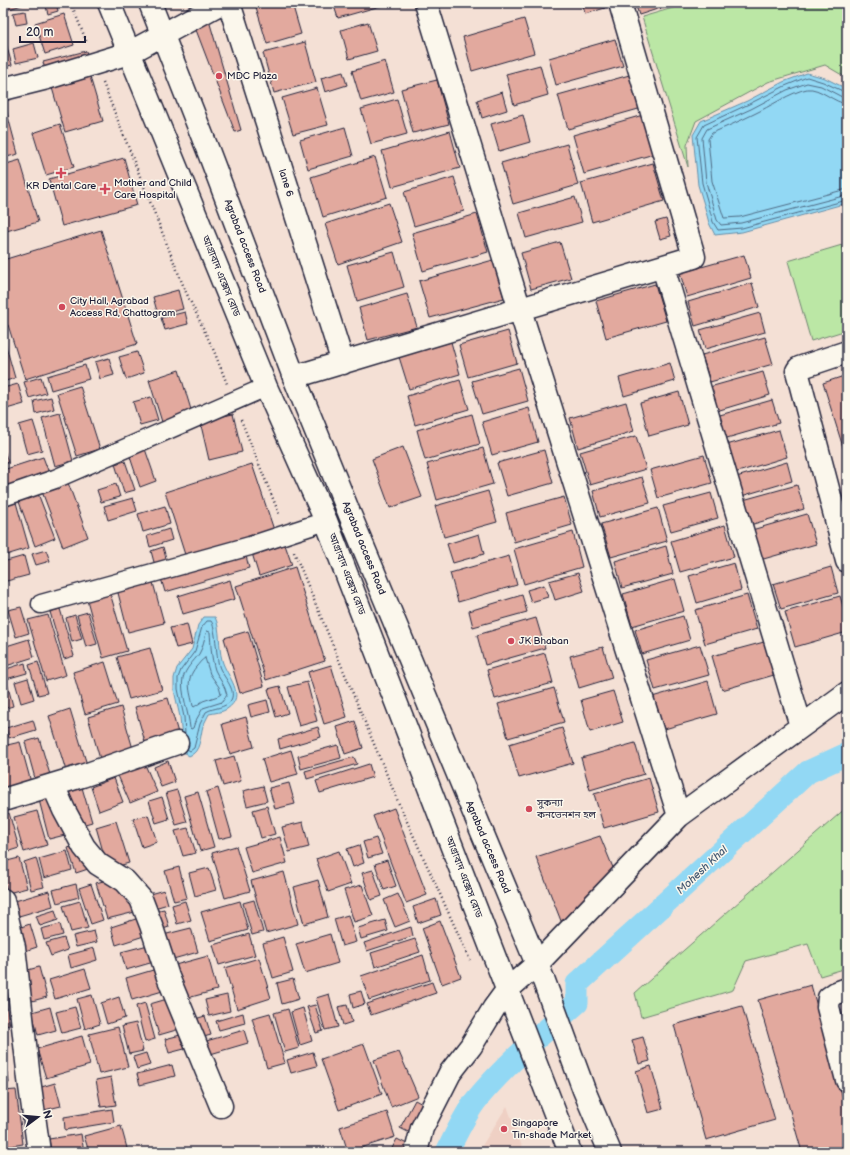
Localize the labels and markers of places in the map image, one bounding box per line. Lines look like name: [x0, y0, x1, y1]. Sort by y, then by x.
place label: MDC Plaza: [227, 70, 277, 82]
marker: MDC Plaza: [214, 71, 224, 81]
marker: KR Dental Care: [55, 167, 67, 179]
place label: Mother and Child Care Hospital: [114, 177, 192, 201]
place label: KR Dental Care: [26, 180, 96, 192]
marker: Mother and Child Care Hospital: [99, 183, 111, 195]
place label: City Hall, Agrabad Access Rd, Chattogram: [70, 295, 175, 319]
marker: City Hall, Agrabad Access Rd, Chattogram: [57, 302, 67, 312]
place label: JK Bhaban: [519, 635, 569, 647]
marker: JK Bhaban: [506, 636, 516, 646]
place label: সুকন্যা কনভেনশন হল: [536, 797, 597, 821]
marker: সুকন্যা কনভেনশন হল: [524, 804, 534, 814]
place label: Singapore Tin-shade Market: [512, 1117, 591, 1141]
marker: Singapore Tin-shade Market: [499, 1124, 509, 1134]

